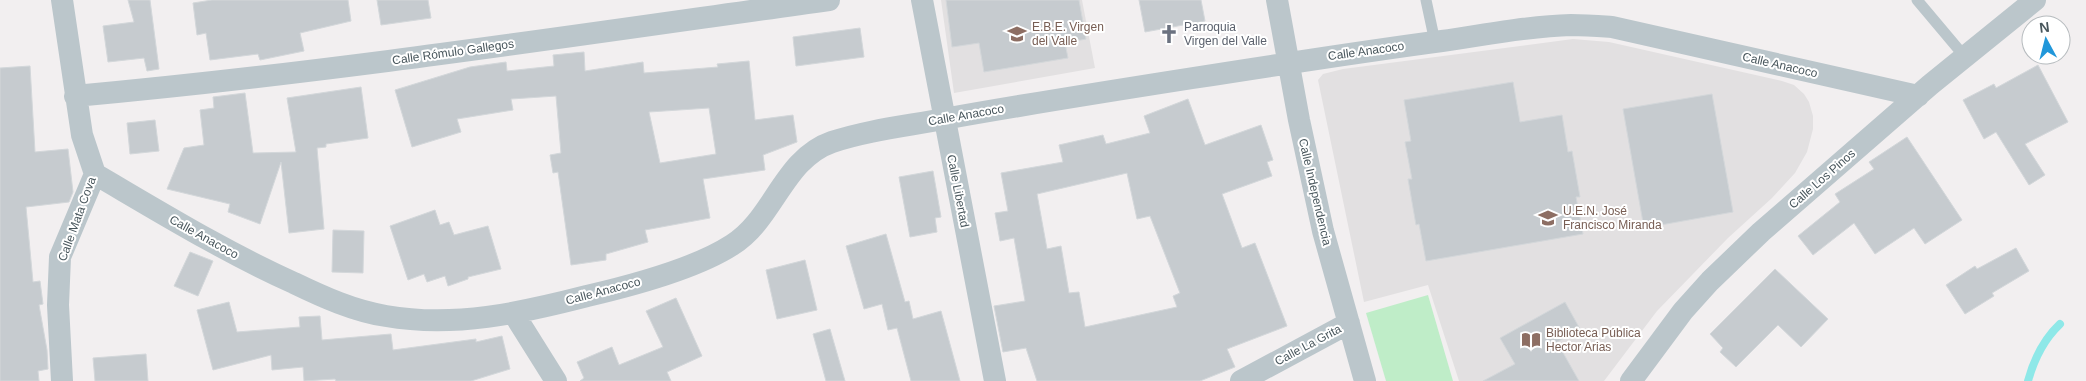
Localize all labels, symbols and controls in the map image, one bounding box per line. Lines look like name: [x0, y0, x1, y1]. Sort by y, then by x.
north arrow: [2021, 15, 2071, 65]
text: N: [2038, 19, 2050, 36]
place label: E.B.E. Virgen del Valle: [1032, 20, 1104, 48]
place label: Parroquia Virgen del Valle: [1184, 20, 1267, 48]
school or university icon: E.B.E. Virgen del Valle: [1006, 23, 1028, 45]
church icon: Parroquia Virgen del Valle: [1158, 23, 1180, 45]
street label: Calle Rómulo Gallegos: [391, 37, 515, 67]
street label: Calle Anacoco: [1327, 39, 1405, 63]
street label: Calle Anacoco: [1741, 50, 1819, 81]
street label: Calle Anacoco: [927, 101, 1005, 129]
street label: Calle Independencia: [1296, 137, 1334, 247]
street label: Calle Los Pinos: [1786, 146, 1858, 212]
street label: Calle Libertad: [944, 153, 972, 229]
street label: Calle Mata Cova: [55, 175, 99, 263]
place label: U.E.N. José Francisco Miranda: [1563, 204, 1662, 232]
school or university icon: U.E.N. José Francisco Miranda: [1537, 207, 1559, 229]
street label: Calle Anacoco: [167, 212, 241, 262]
street label: Calle Anacoco: [564, 274, 642, 308]
street label: Calle La Grita: [1272, 321, 1344, 368]
place label: Biblioteca Pública Hector Arias: [1546, 326, 1641, 354]
library icon: Biblioteca Pública Hector Arias: [1520, 329, 1542, 351]

